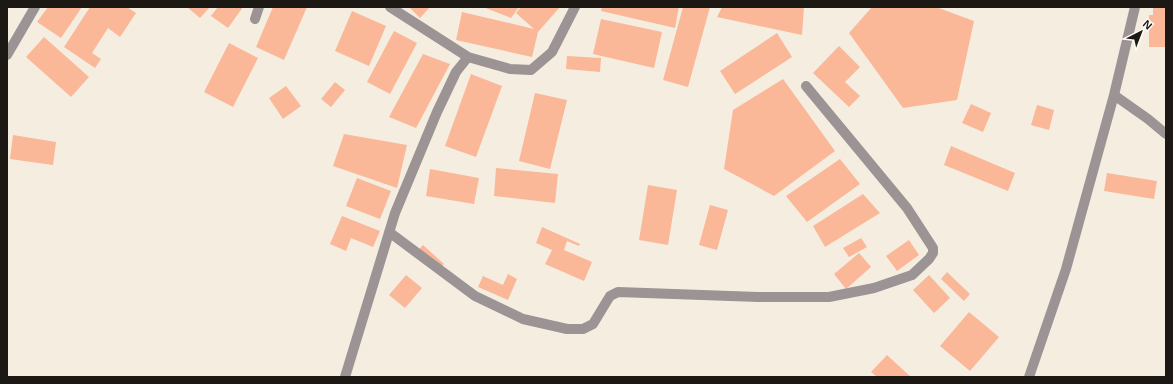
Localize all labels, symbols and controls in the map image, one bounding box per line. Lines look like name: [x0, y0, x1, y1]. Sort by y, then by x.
north arrow: [1121, 12, 1161, 52]
text: N: [1141, 17, 1155, 32]

